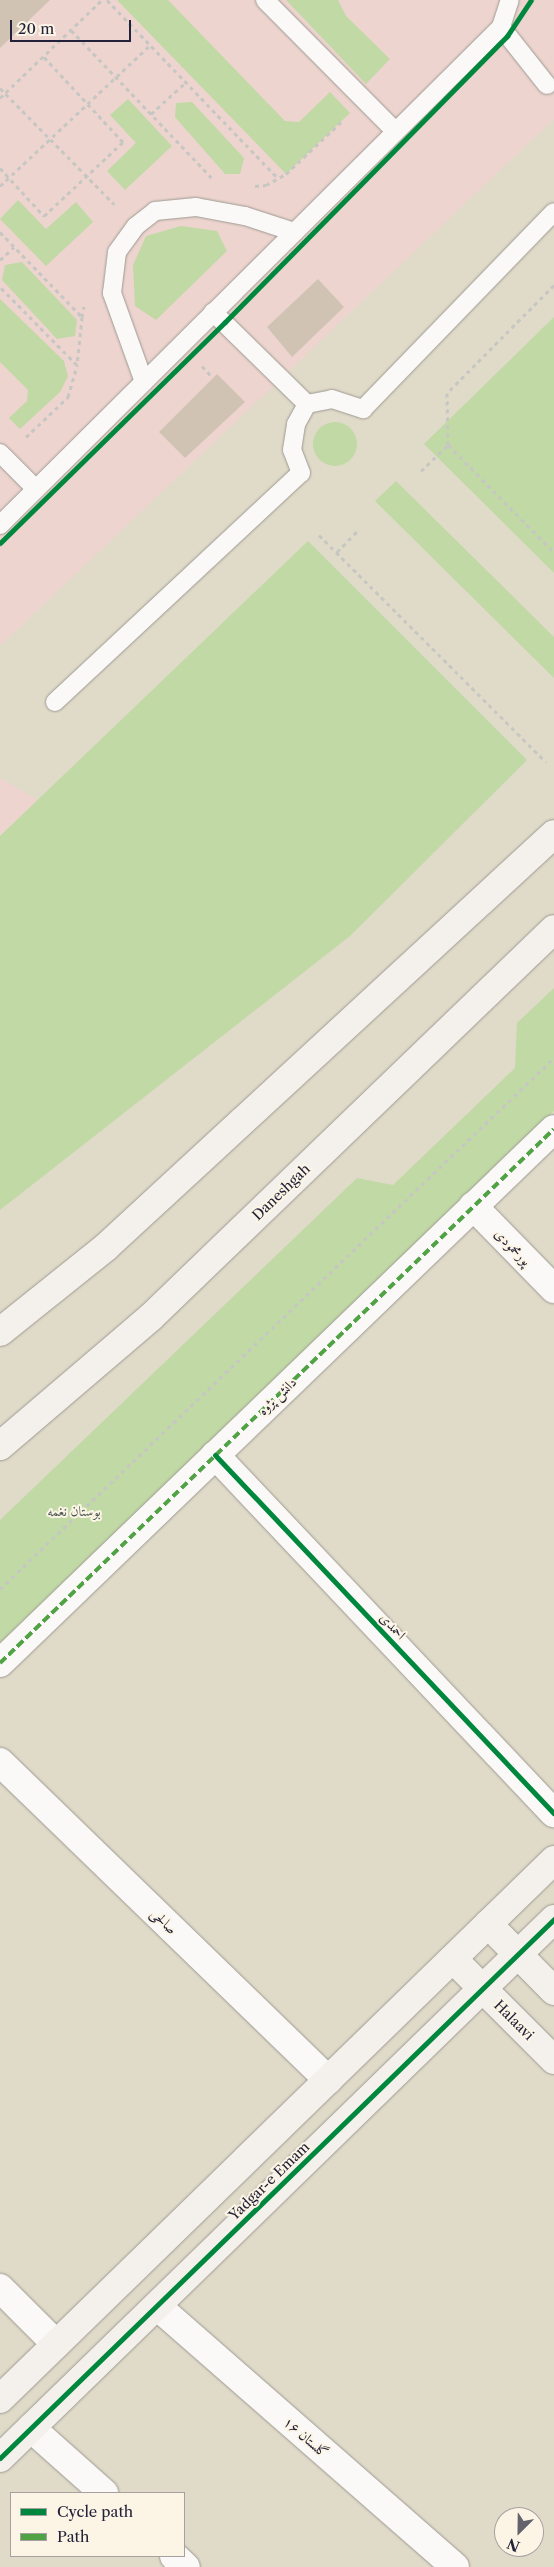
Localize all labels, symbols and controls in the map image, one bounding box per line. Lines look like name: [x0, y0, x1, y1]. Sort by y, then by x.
scale bar: [12, 10, 134, 42]
text: 20 m: [18, 19, 54, 38]
street label: Daneshgah: [249, 1160, 313, 1224]
street label: پورمحمودی: [491, 1225, 535, 1269]
street label: دانش پژوه: [254, 1374, 300, 1418]
park label: بوستان نغمه: [47, 1503, 101, 1519]
street label: احمدی: [376, 1609, 410, 1643]
street label: صالحی: [147, 1905, 181, 1937]
street label: Halaavi: [491, 1997, 537, 2043]
street label: Yadgar-e Emam: [225, 2138, 313, 2224]
street label: گلستان ۱۶: [280, 2413, 332, 2461]
legend: [10, 2492, 185, 2557]
text: Cycle path: [57, 2502, 133, 2521]
north arrow: [494, 2507, 544, 2557]
text: Path: [57, 2527, 89, 2546]
text: N: [504, 2534, 523, 2556]

